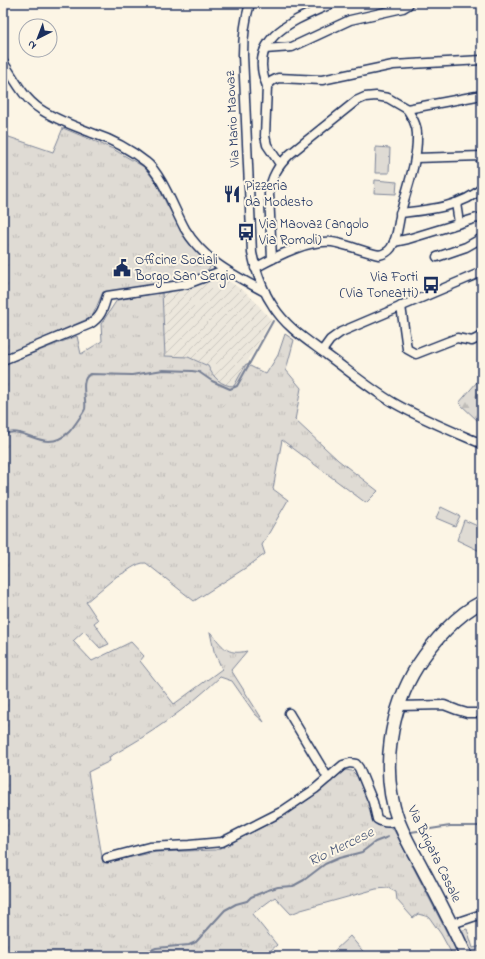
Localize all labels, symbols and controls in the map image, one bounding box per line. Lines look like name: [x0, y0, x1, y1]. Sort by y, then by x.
north arrow: [18, 18, 58, 58]
text: N: [24, 36, 40, 53]
street label: Via Mario Maovaz: [220, 70, 246, 169]
place label: Pizzeria da Modesto: [245, 176, 313, 213]
restaurant icon: Pizzeria da Modesto: [222, 184, 242, 204]
place label: Via Maovaz (angolo Via Romoli): [258, 214, 369, 251]
bus stop icon: Via Maovaz (angolo Via Romoli): [236, 222, 256, 242]
place label: Officine Sociali Borgo San Sergio: [134, 250, 236, 288]
public building icon: Officine Sociali Borgo San Sergio: [112, 258, 132, 278]
place label: Via Forti (Via Toneatti): [340, 267, 418, 304]
bus stop icon: Via Forti (Via Toneatti): [421, 275, 441, 295]
street label: Via Brigata Casale: [400, 801, 467, 907]
water label: Rio Mercese: [304, 821, 379, 872]

